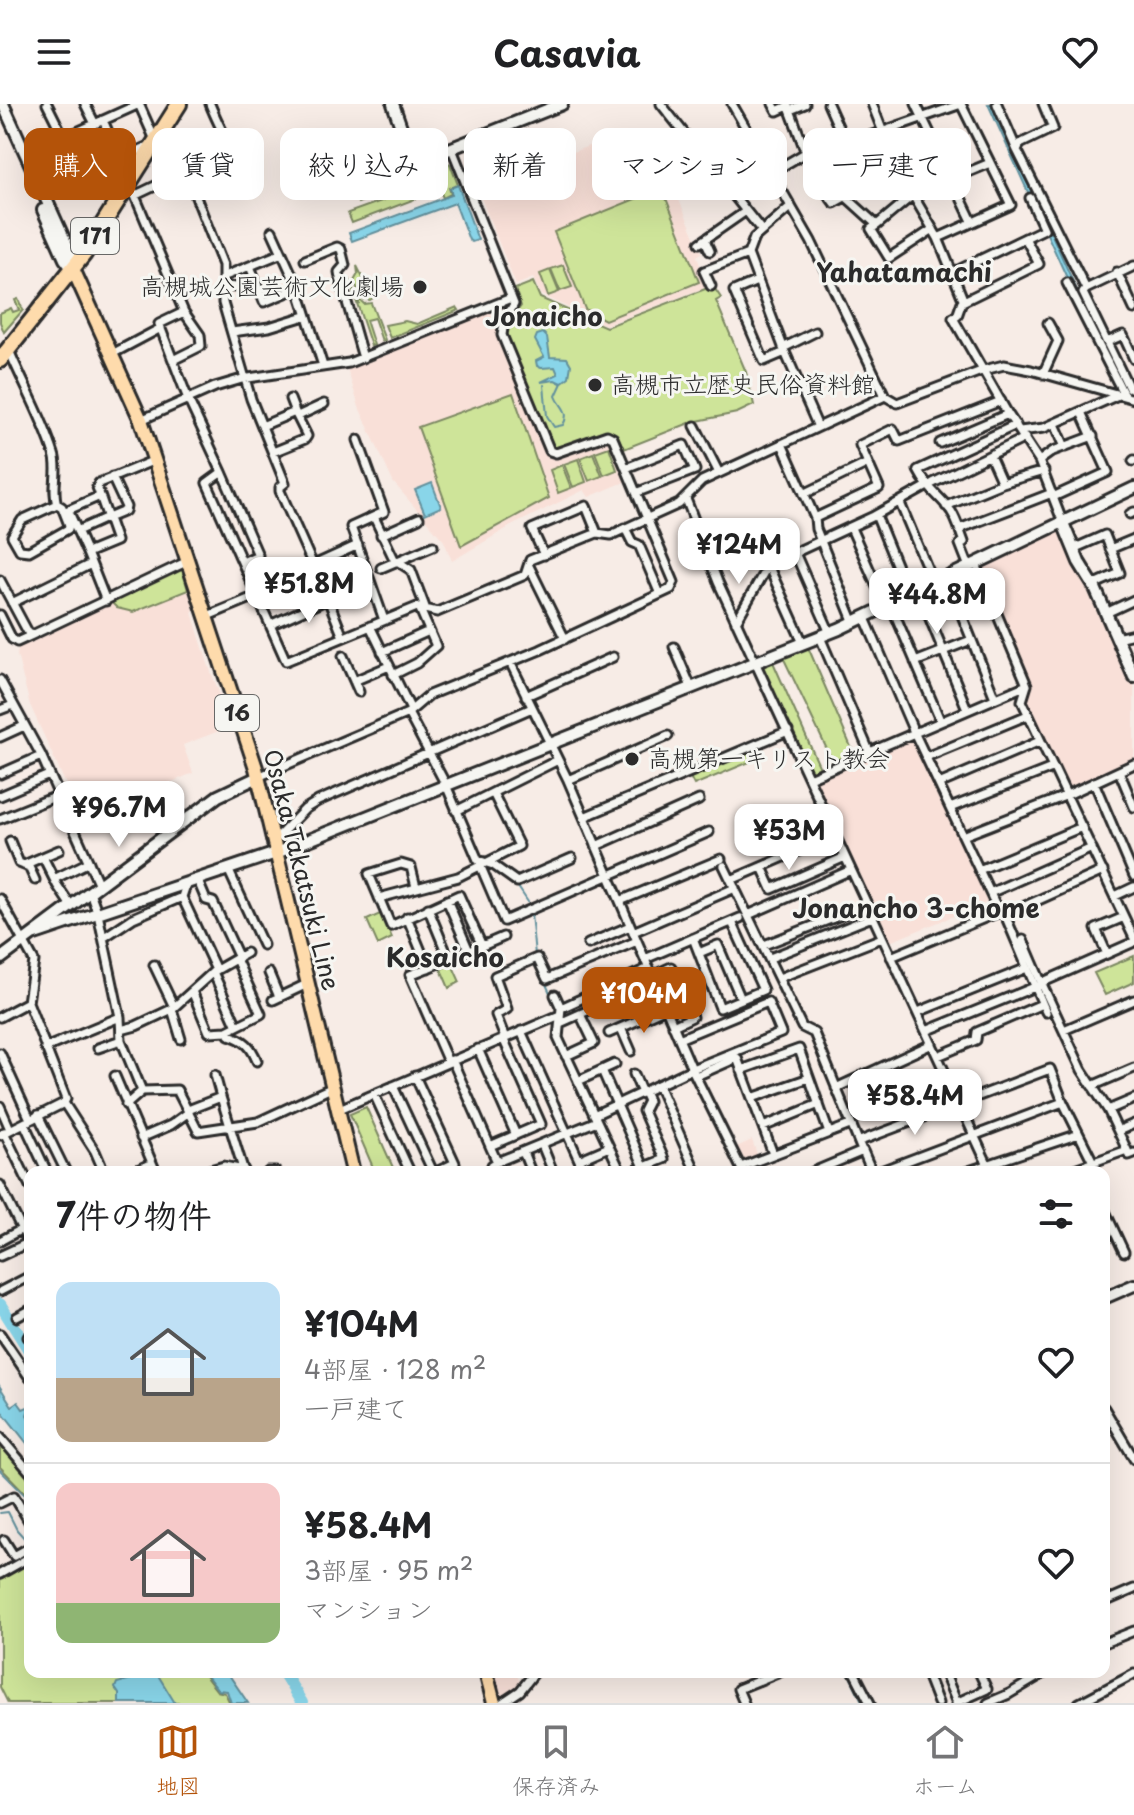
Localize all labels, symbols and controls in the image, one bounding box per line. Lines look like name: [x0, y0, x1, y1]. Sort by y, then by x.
text: Casavia: [493, 25, 641, 79]
icon: menu: [32, 30, 76, 74]
icon: heart: [1058, 30, 1102, 74]
chip: 購入: [24, 128, 136, 200]
chip: 賃貸: [152, 128, 264, 200]
chip: 絞り込み: [280, 128, 448, 200]
chip: 新着: [464, 128, 576, 200]
chip: マンション: [592, 128, 787, 200]
chip: 一戸建て: [803, 128, 971, 200]
road number: 171: [71, 218, 119, 254]
district label: Yahatamachi: [816, 252, 992, 291]
place label: 高槻城公園芸術文化劇場: [140, 267, 404, 303]
marker: 高槻城公園芸術文化劇場: [411, 278, 429, 296]
district label: Jonaicho: [485, 296, 603, 335]
place label: 高槻市立歴史民俗資料館: [611, 365, 875, 401]
marker: 高槻市立歴史民俗資料館: [586, 376, 604, 394]
pin: ¥124M: [683, 518, 795, 586]
text: ¥124M: [696, 524, 782, 563]
pin: ¥51.8M: [244, 557, 374, 625]
text: ¥51.8M: [263, 563, 355, 602]
pin: ¥44.8M: [872, 568, 1002, 636]
text: ¥44.8M: [887, 574, 987, 613]
road number: 16: [215, 695, 259, 731]
place label: 高槻第一キリスト教会: [648, 739, 890, 775]
street label: Osaka Takatsuki Line: [256, 745, 350, 994]
marker: 高槻第一キリスト教会: [623, 750, 641, 768]
pin: ¥96.7M: [54, 781, 184, 849]
text: ¥96.7M: [71, 787, 167, 826]
pin: ¥53M: [742, 804, 836, 872]
text: ¥53M: [752, 810, 826, 849]
district label: Jonancho 3-chome: [792, 888, 1040, 927]
district label: Kosaicho: [386, 937, 504, 976]
pin: ¥104M: [588, 967, 700, 1035]
text: ¥104M: [600, 973, 688, 1012]
pin: ¥58.4M: [850, 1069, 980, 1137]
text: ¥58.4M: [866, 1075, 964, 1114]
text: 7件の物件: [56, 1188, 212, 1240]
icon: filters: [1034, 1192, 1078, 1236]
text: ¥104M: [304, 1297, 419, 1349]
icon: home: [120, 1314, 216, 1410]
icon: heart: [1034, 1340, 1078, 1384]
text: 4部屋 · 128 m²: [304, 1349, 486, 1388]
text: 一戸建て: [304, 1388, 408, 1427]
text: ¥58.4M: [304, 1498, 432, 1550]
icon: home: [120, 1515, 216, 1611]
icon: heart: [1034, 1541, 1078, 1585]
text: 3部屋 · 95 m²: [304, 1550, 473, 1589]
text: マンション: [304, 1589, 433, 1628]
tab: 地図: [156, 1720, 200, 1801]
tab: 保存済み: [512, 1720, 600, 1801]
tab: ホーム: [913, 1720, 978, 1801]

